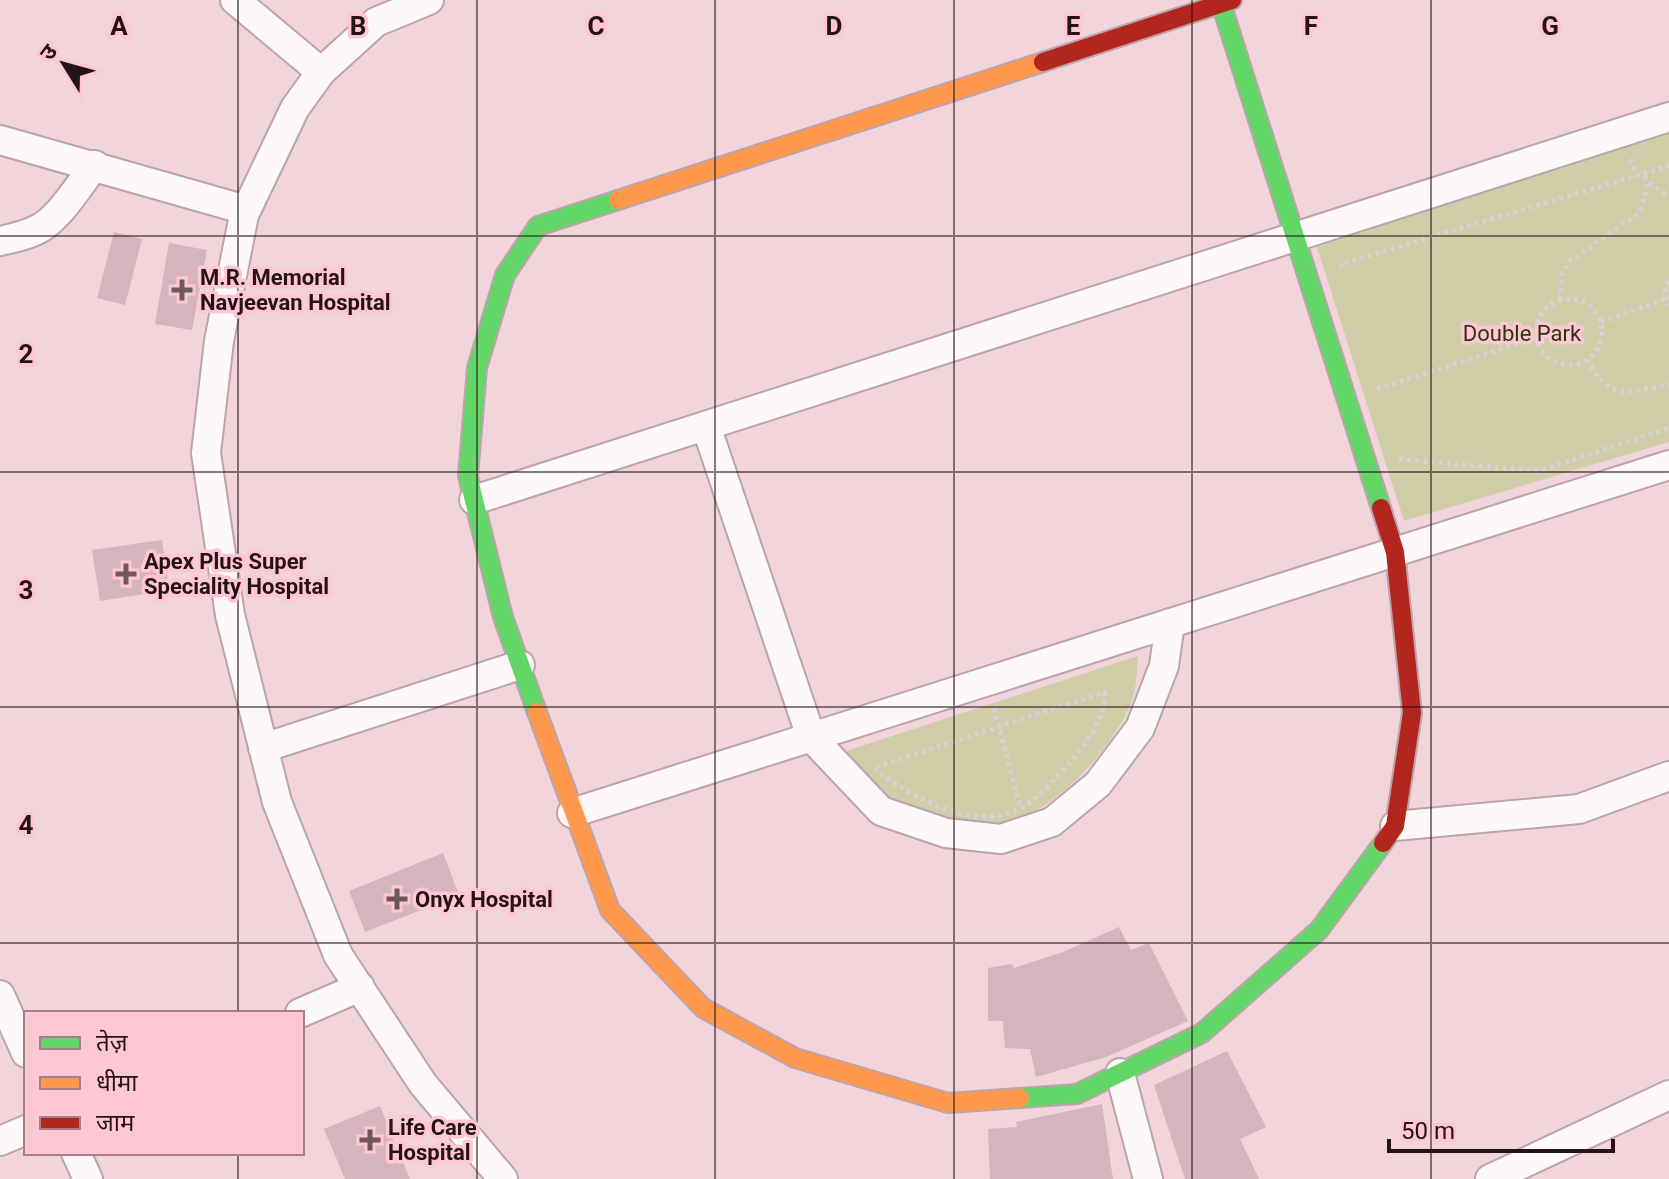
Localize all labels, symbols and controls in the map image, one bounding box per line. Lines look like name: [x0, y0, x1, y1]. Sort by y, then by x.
text: A: [110, 11, 128, 41]
text: B: [350, 11, 366, 41]
text: C: [587, 11, 605, 41]
text: D: [826, 11, 842, 41]
text: E: [1066, 11, 1081, 41]
text: F: [1304, 11, 1318, 41]
text: G: [1541, 11, 1559, 41]
north arrow: [24, 24, 104, 104]
text: उ: [35, 39, 63, 65]
place label: M.R. Memorial Navjeevan Hospital: [200, 265, 391, 315]
marker: M.R. Memorial Navjeevan Hospital: [171, 279, 193, 301]
park label: Double Park: [1463, 321, 1582, 346]
text: 2: [19, 339, 33, 369]
place label: Apex Plus Super Speciality Hospital: [144, 549, 329, 599]
marker: Apex Plus Super Speciality Hospital: [115, 563, 137, 585]
text: 3: [19, 575, 33, 605]
text: 4: [19, 810, 34, 840]
place label: Onyx Hospital: [415, 887, 553, 912]
marker: Onyx Hospital: [386, 888, 408, 910]
legend: [24, 1011, 304, 1155]
text: तेज़: [96, 1029, 129, 1057]
text: धीमा: [96, 1069, 138, 1097]
scale bar: [1389, 1103, 1613, 1153]
text: जाम: [96, 1109, 135, 1137]
place label: Life Care Hospital: [388, 1115, 477, 1165]
text: 50 m: [1401, 1117, 1455, 1145]
marker: Life Care Hospital: [359, 1129, 381, 1151]

